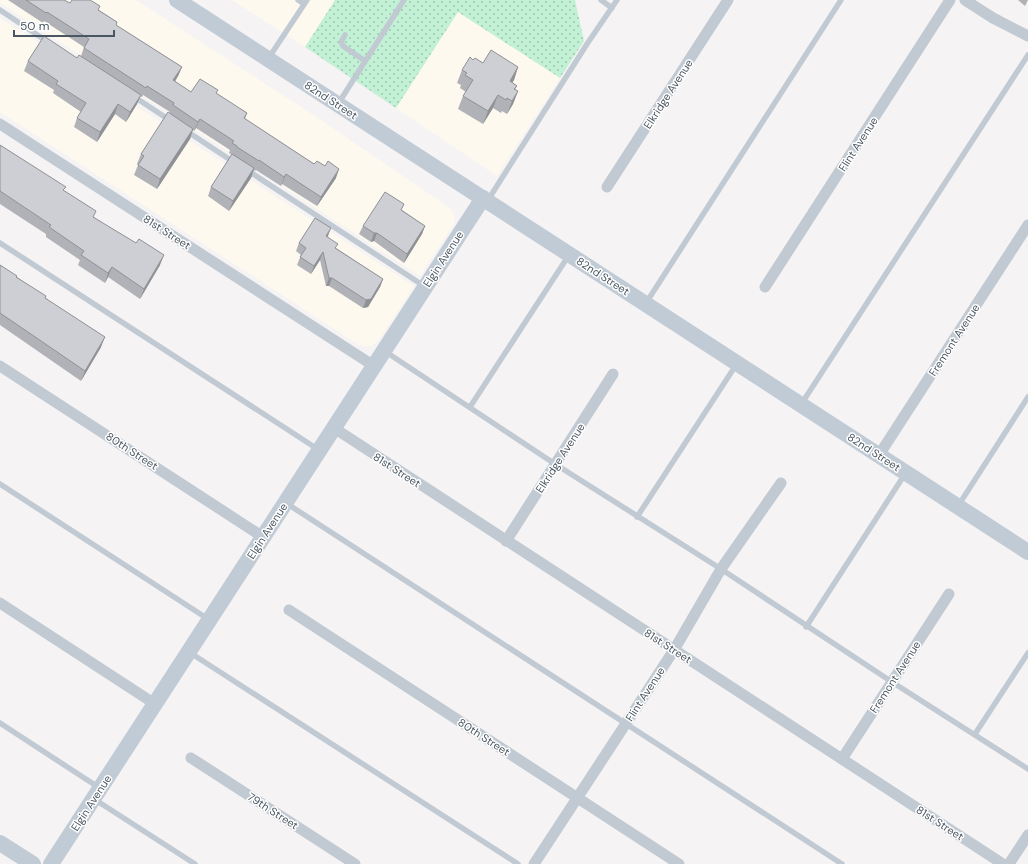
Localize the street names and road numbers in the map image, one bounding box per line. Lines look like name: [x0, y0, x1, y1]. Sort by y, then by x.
street label: Elkridge Avenue: [640, 57, 696, 131]
street label: 82nd Street: [302, 78, 360, 122]
street label: Flint Avenue: [835, 114, 881, 174]
street label: 81st Street: [141, 212, 193, 252]
street label: Elgin Avenue: [420, 228, 466, 290]
street label: 82nd Street: [574, 254, 632, 298]
street label: Fremont Avenue: [925, 301, 983, 379]
street label: Elkridge Avenue: [532, 421, 588, 495]
street label: 80th Street: [103, 429, 161, 473]
street label: 82nd Street: [845, 430, 903, 474]
street label: 81st Street: [371, 450, 423, 490]
street label: Elgin Avenue: [244, 500, 290, 562]
street label: 81st Street: [642, 626, 694, 666]
street label: Fremont Avenue: [866, 638, 924, 716]
street label: Flint Avenue: [622, 664, 668, 724]
street label: 80th Street: [455, 715, 513, 759]
street label: Elgin Avenue: [68, 772, 114, 834]
street label: 79th Street: [245, 790, 301, 832]
street label: 81st Street: [914, 803, 966, 843]

